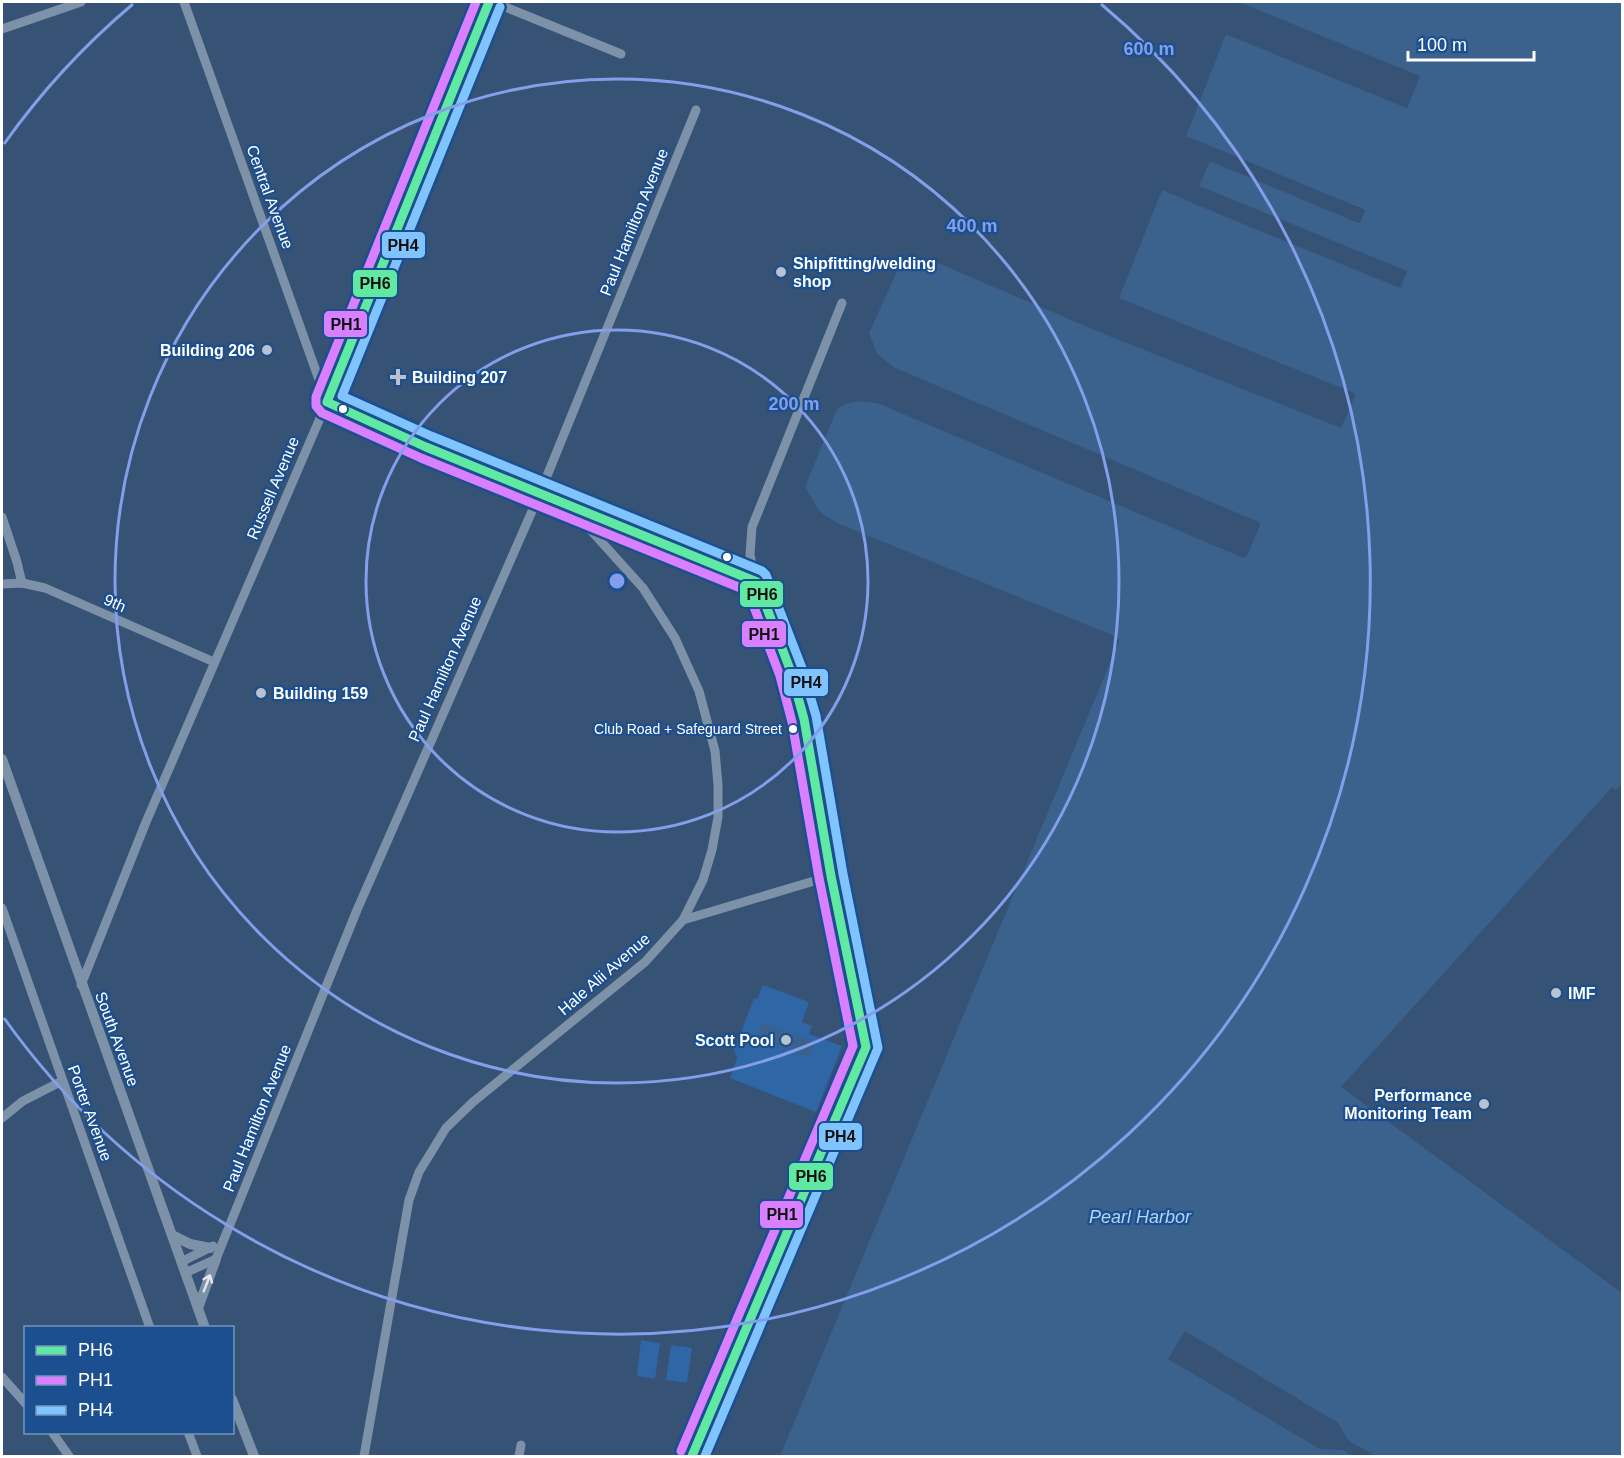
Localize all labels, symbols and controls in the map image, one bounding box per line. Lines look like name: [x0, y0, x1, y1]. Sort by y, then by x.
scale bar: [1408, 24, 1534, 62]
text: 100 m: [1417, 35, 1467, 55]
text: 600 m: [1123, 39, 1175, 59]
street label: Central Avenue: [243, 143, 297, 251]
street label: Paul Hamilton Avenue: [597, 146, 671, 298]
text: 400 m: [946, 216, 998, 236]
line badge: PH4: [381, 231, 426, 259]
text: PH4: [387, 237, 419, 254]
place label: Shipfitting/welding shop: [793, 255, 936, 290]
marker: Shipfitting/welding shop: [774, 265, 788, 279]
line badge: PH6: [352, 269, 398, 298]
text: PH6: [359, 275, 391, 292]
line badge: PH1: [323, 310, 368, 338]
text: PH1: [330, 316, 362, 333]
place label: Building 206: [160, 342, 255, 359]
marker: Building 206: [260, 343, 274, 357]
marker: Building 207: [389, 368, 407, 386]
place label: Building 207: [412, 369, 507, 386]
text: 200 m: [768, 394, 820, 414]
unlabelled marker: [337, 403, 349, 415]
street label: Russell Avenue: [244, 434, 302, 542]
unlabelled marker: [721, 551, 733, 563]
centre of rings: [607, 571, 627, 591]
line badge: PH6: [739, 580, 784, 608]
text: PH6: [746, 586, 778, 603]
street label: 9th: [101, 591, 129, 615]
street label: Paul Hamilton Avenue: [405, 594, 485, 744]
line badge: PH1: [741, 620, 787, 648]
text: PH1: [748, 626, 780, 643]
line badge: PH4: [783, 668, 829, 697]
text: PH4: [790, 674, 822, 691]
place label: Building 159: [273, 685, 368, 702]
marker: Building 159: [254, 686, 268, 700]
place label: Club Road + Safeguard Street: [594, 721, 782, 737]
marker: Club Road + Safeguard Street: [787, 723, 799, 735]
street label: Hale Alii Avenue: [555, 930, 653, 1018]
place label: IMF: [1568, 985, 1596, 1002]
marker: IMF: [1549, 986, 1563, 1000]
street label: South Avenue: [92, 989, 142, 1089]
place label: Scott Pool: [695, 1032, 774, 1049]
marker: Scott Pool: [779, 1033, 793, 1047]
street label: Paul Hamilton Avenue: [220, 1042, 294, 1194]
street label: Porter Avenue: [65, 1063, 115, 1164]
place label: Performance Monitoring Team: [1344, 1087, 1472, 1122]
marker: Performance Monitoring Team: [1477, 1097, 1491, 1111]
line badge: PH4: [818, 1122, 863, 1151]
text: PH4: [824, 1128, 856, 1145]
line badge: PH6: [788, 1162, 834, 1191]
text: PH6: [795, 1168, 827, 1185]
line badge: PH1: [759, 1200, 804, 1229]
text: PH1: [766, 1206, 798, 1223]
water label: Pearl Harbor: [1089, 1207, 1192, 1227]
one-way arrow: [202, 1274, 213, 1293]
legend: [24, 1326, 234, 1434]
text: PH6: [78, 1340, 113, 1360]
text: PH1: [78, 1370, 113, 1390]
text: PH4: [78, 1400, 113, 1420]

